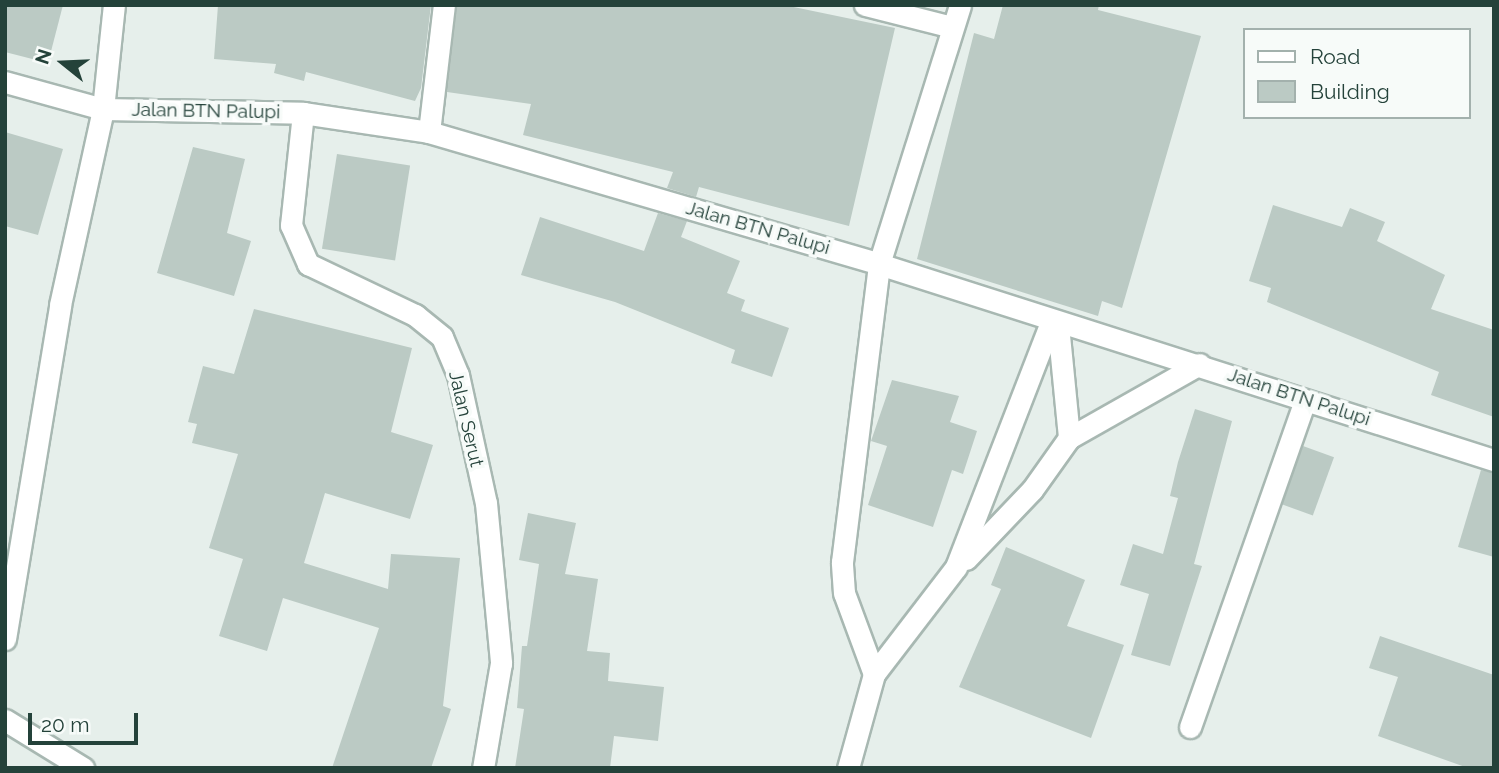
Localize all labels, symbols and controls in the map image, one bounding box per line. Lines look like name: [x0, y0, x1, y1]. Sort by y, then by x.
north arrow: [28, 28, 98, 98]
legend: [1244, 28, 1471, 119]
text: Road: [1310, 44, 1360, 69]
text: N: [30, 46, 56, 67]
text: Building: [1310, 79, 1390, 104]
street label: Jalan BTN Palupi: [131, 98, 281, 124]
street label: Jalan BTN Palupi: [683, 197, 833, 259]
street label: Jalan BTN Palupi: [1225, 363, 1373, 431]
street label: Jalan Serut: [444, 369, 488, 469]
scale bar: [32, 700, 142, 744]
text: 20 m: [41, 712, 89, 737]

